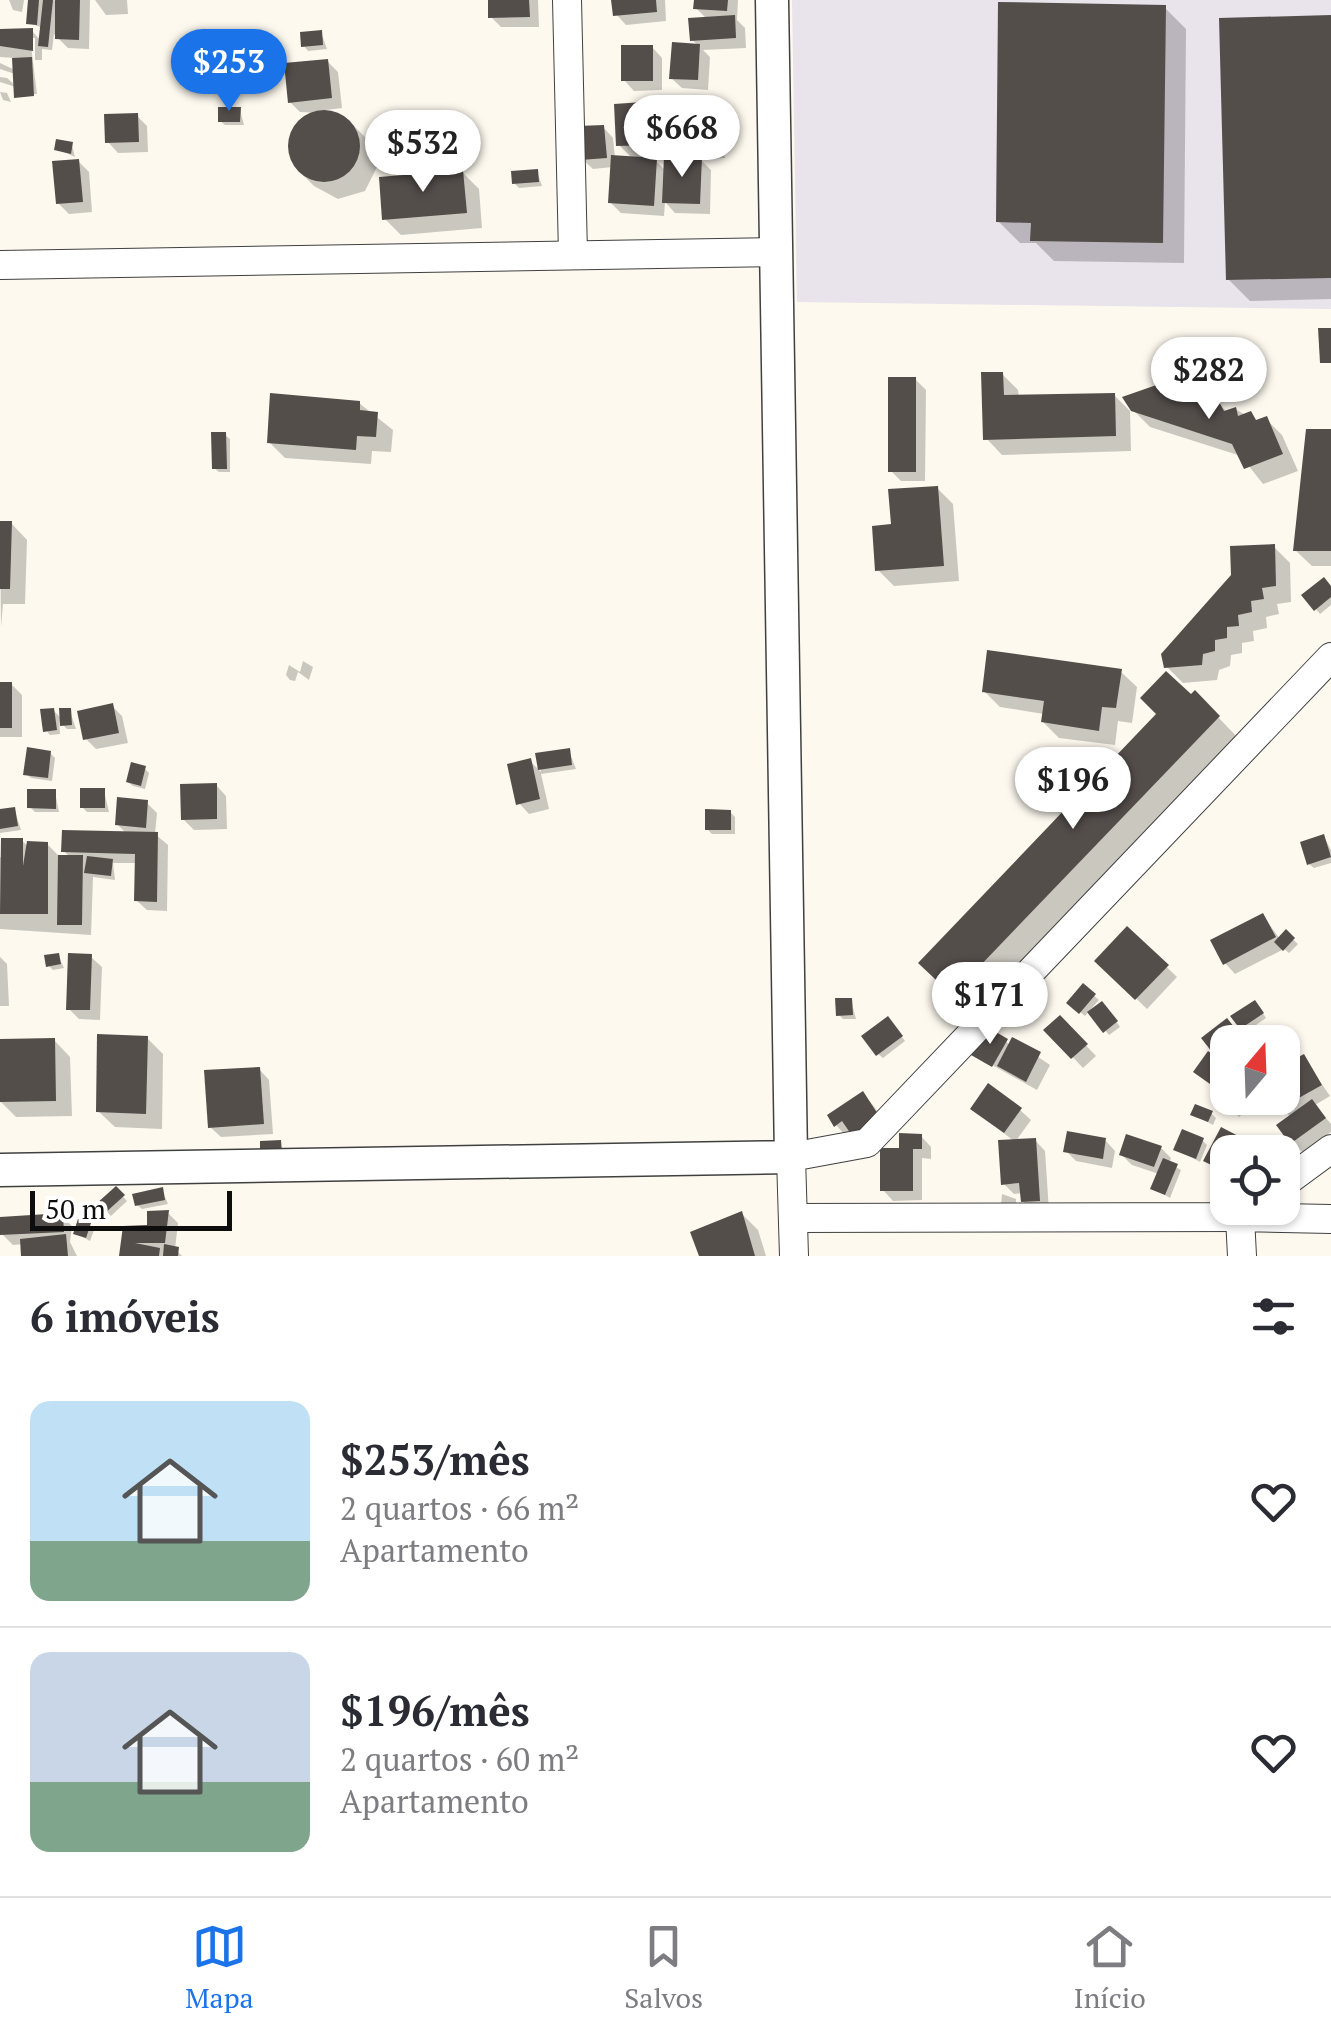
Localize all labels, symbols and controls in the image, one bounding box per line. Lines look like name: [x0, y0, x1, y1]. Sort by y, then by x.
pin: $253: [170, 29, 288, 114]
text: $253: [193, 40, 265, 82]
pin: $668: [623, 95, 741, 180]
text: $668: [646, 106, 718, 148]
pin: $532: [364, 110, 482, 195]
text: $532: [387, 121, 459, 163]
pin: $282: [1150, 337, 1268, 422]
text: $282: [1173, 348, 1245, 390]
pin: $196: [1014, 747, 1132, 832]
text: $196: [1037, 758, 1109, 800]
pin: $171: [931, 962, 1049, 1047]
text: $171: [954, 973, 1026, 1015]
north arrow: [1210, 1025, 1300, 1115]
map controls: [1210, 1025, 1300, 1225]
button: locate: [1210, 1135, 1300, 1225]
scale bar: [30, 1186, 232, 1230]
text: 50 m: [45, 1190, 106, 1227]
text: 6 imóveis: [30, 1288, 220, 1344]
icon: filters: [1246, 1289, 1301, 1344]
text: $253/mês: [340, 1431, 530, 1487]
icon: home: [110, 1441, 230, 1561]
icon: heart: [1246, 1474, 1301, 1529]
text: 2 quartos · 66 m²: [340, 1487, 579, 1529]
text: Apartamento: [340, 1529, 529, 1571]
text: $196/mês: [340, 1682, 530, 1738]
icon: home: [110, 1692, 230, 1812]
icon: heart: [1246, 1725, 1301, 1780]
text: 2 quartos · 60 m²: [340, 1738, 579, 1780]
text: Apartamento: [340, 1780, 529, 1822]
tab: Mapa: [185, 1919, 254, 2016]
tab: Salvos: [624, 1919, 703, 2016]
tab: Início: [1074, 1919, 1146, 2016]

